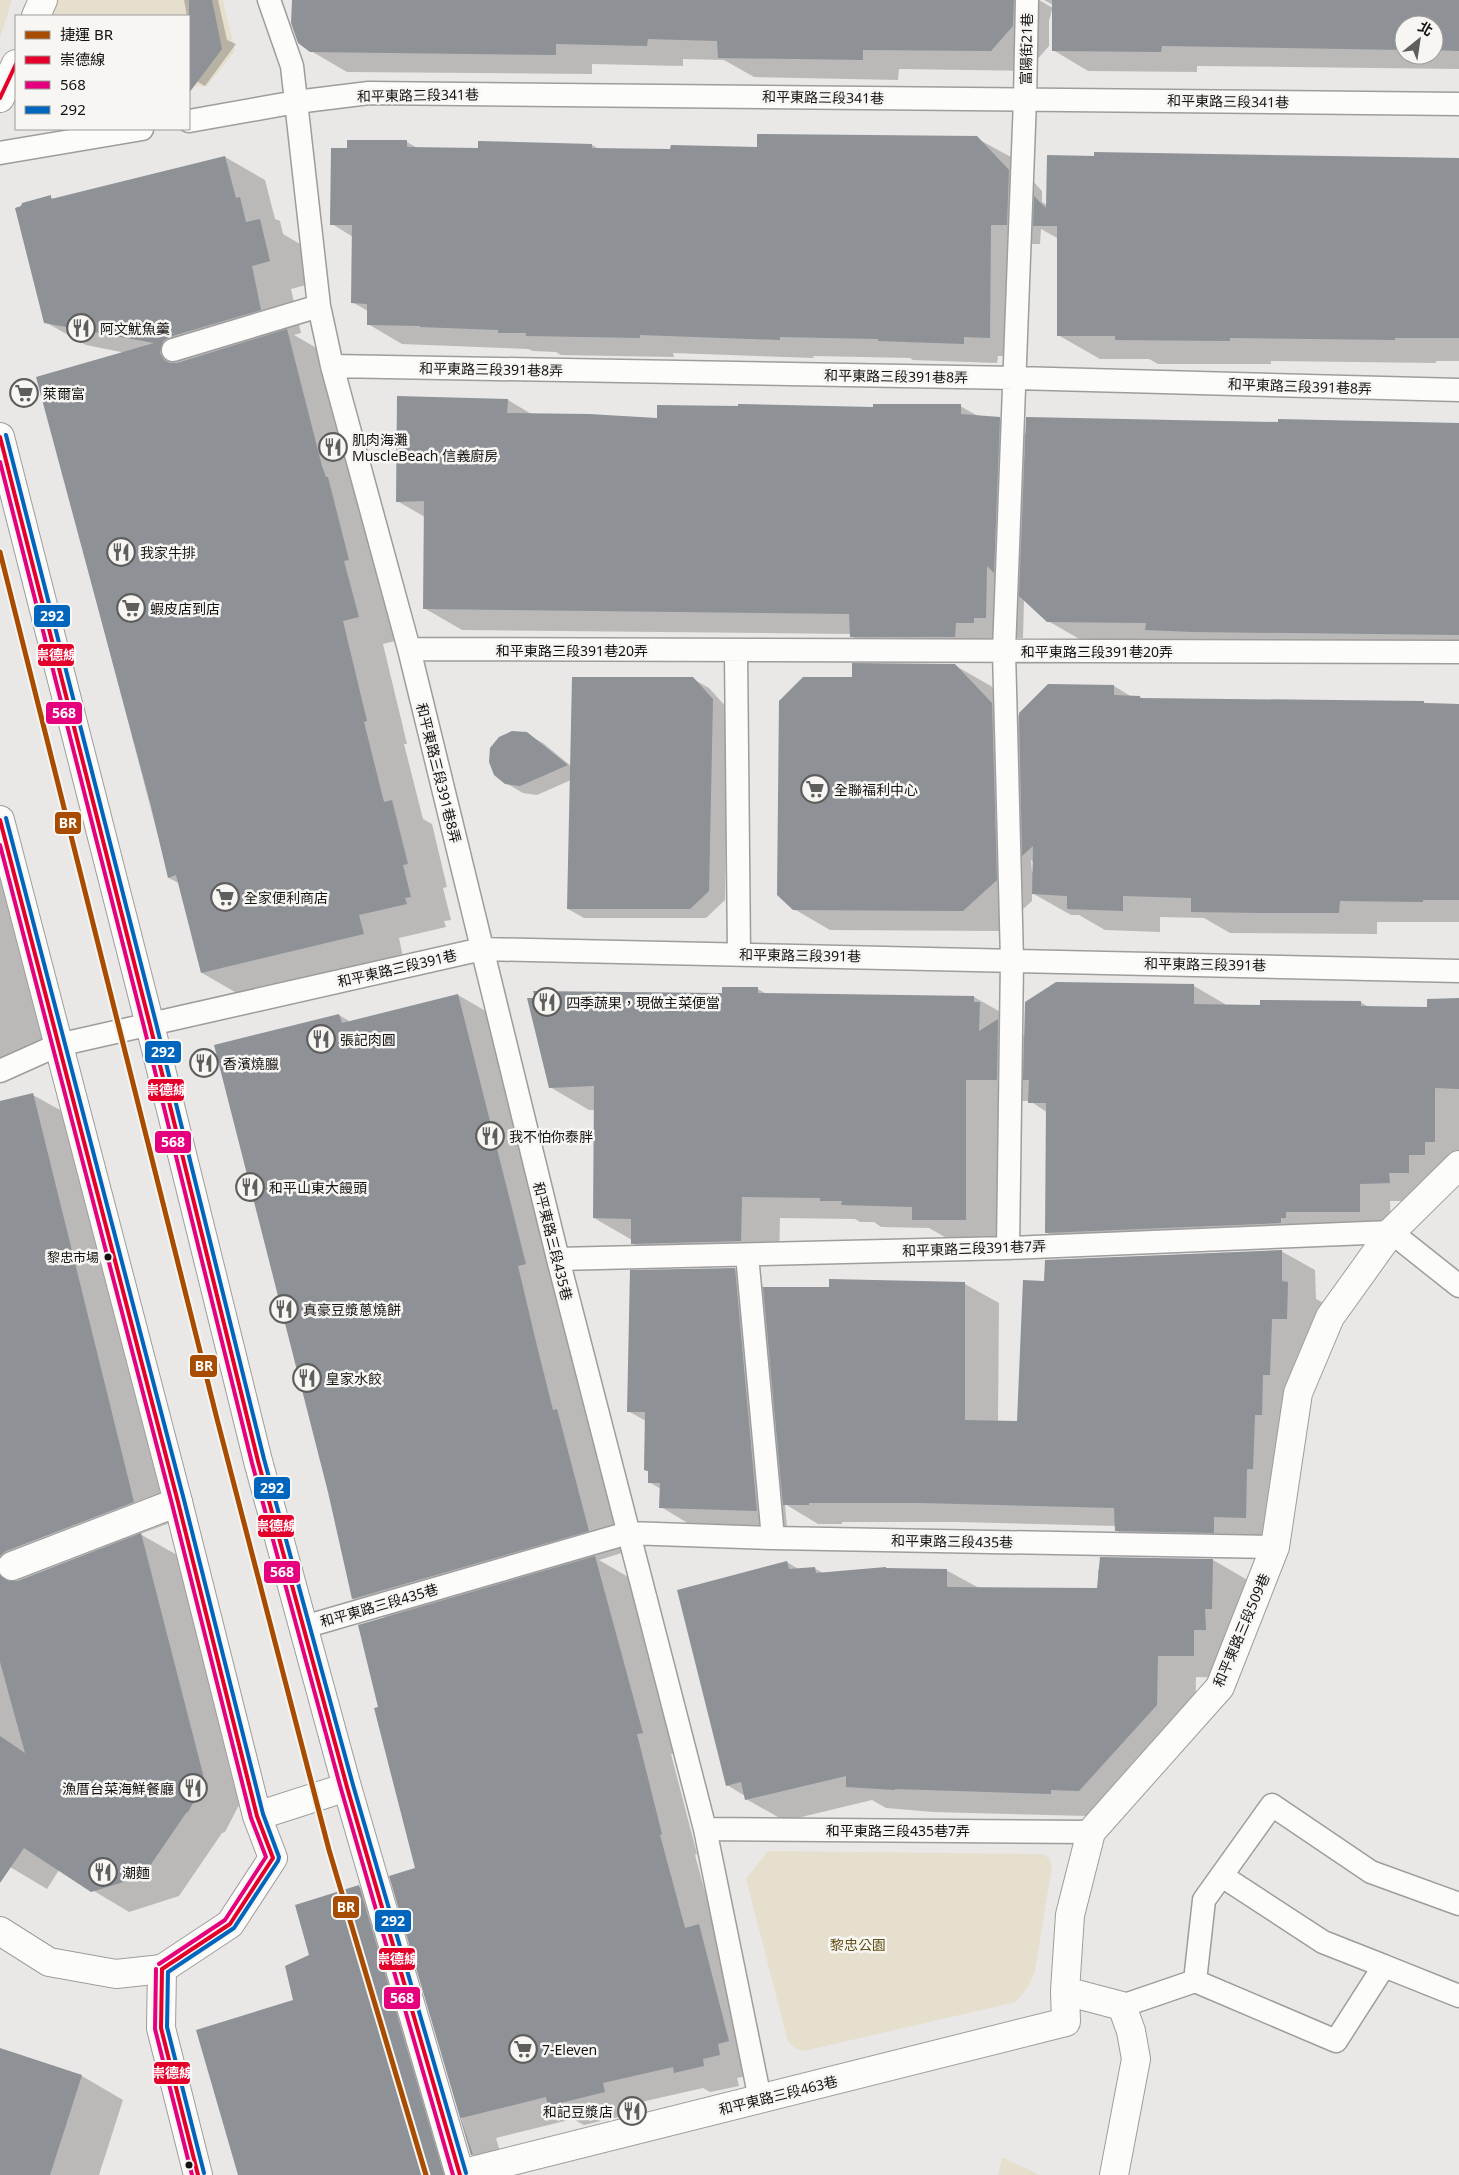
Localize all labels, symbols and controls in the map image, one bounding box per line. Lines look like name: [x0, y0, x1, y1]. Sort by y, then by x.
street label: 富陽街21巷: [1016, 13, 1036, 85]
legend: [15, 15, 190, 130]
north arrow: [1394, 15, 1444, 65]
text: 北: [1415, 17, 1437, 40]
text: 捷運 BR: [60, 24, 114, 44]
text: 崇德線: [60, 49, 105, 69]
text: 568: [60, 74, 86, 94]
street label: 和平東路三段341巷: [357, 84, 479, 106]
street label: 和平東路三段341巷: [762, 86, 884, 108]
street label: 和平東路三段341巷: [1167, 90, 1289, 112]
text: 292: [60, 99, 86, 119]
restaurant icon: 阿文魷魚羹: [66, 313, 96, 343]
place label: 阿文魷魚羹: [100, 319, 170, 338]
street label: 和平東路三段391巷8弄: [419, 358, 563, 380]
street label: 和平東路三段391巷8弄: [824, 365, 968, 387]
street label: 和平東路三段391巷8弄: [1228, 374, 1372, 398]
supermarket icon: 萊爾富: [9, 378, 39, 408]
place label: 萊爾富: [43, 384, 85, 403]
place label: 肌肉海灘 MuscleBeach 信義廚房: [352, 430, 498, 465]
restaurant icon: 肌肉海灘 MuscleBeach 信義廚房: [318, 432, 348, 462]
restaurant icon: 我家牛排: [106, 537, 136, 567]
place label: 我家牛排: [140, 543, 196, 562]
supermarket icon: 蝦皮店到店: [116, 593, 146, 623]
place label: 蝦皮店到店: [150, 599, 220, 618]
line badge: 292: [33, 604, 71, 628]
text: 292: [40, 606, 64, 625]
street label: 和平東路三段391巷20弄: [496, 641, 648, 660]
street label: 和平東路三段391巷20弄: [1021, 642, 1173, 661]
line badge: 崇德線: [37, 643, 75, 667]
text: 崇德線: [35, 645, 77, 664]
line badge: 568: [45, 701, 83, 725]
street label: 和平東路三段391巷8弄: [412, 701, 466, 845]
text: 568: [52, 703, 76, 722]
supermarket icon: 全聯福利中心: [800, 774, 830, 804]
place label: 全聯福利中心: [834, 780, 918, 799]
line badge: BR: [54, 811, 82, 835]
text: BR: [59, 813, 78, 832]
supermarket icon: 全家便利商店: [210, 882, 240, 912]
place label: 全家便利商店: [244, 888, 328, 907]
street label: 和平東路三段391巷: [739, 944, 861, 966]
street label: 和平東路三段391巷: [335, 945, 459, 991]
street label: 和平東路三段391巷: [1144, 953, 1266, 975]
restaurant icon: 四季蔬果，現做主菜便當: [532, 987, 562, 1017]
place label: 四季蔬果，現做主菜便當: [566, 993, 720, 1012]
restaurant icon: 張記肉圓: [306, 1024, 336, 1054]
place label: 張記肉圓: [340, 1030, 396, 1049]
line badge: 292: [144, 1040, 182, 1064]
text: 292: [151, 1042, 175, 1061]
restaurant icon: 香濱燒臘: [189, 1048, 219, 1078]
place label: 香濱燒臘: [223, 1054, 279, 1073]
line badge: 崇德線: [147, 1078, 185, 1102]
text: 崇德線: [145, 1080, 187, 1099]
restaurant icon: 我不怕你泰胖: [475, 1121, 505, 1151]
place label: 我不怕你泰胖: [509, 1127, 593, 1146]
line badge: 568: [154, 1130, 192, 1154]
text: 568: [161, 1132, 185, 1151]
restaurant icon: 和平山東大饅頭: [235, 1172, 265, 1202]
place label: 和平山東大饅頭: [269, 1178, 367, 1197]
street label: 和平東路三段435巷: [529, 1179, 577, 1303]
street label: 和平東路三段391巷7弄: [902, 1236, 1046, 1260]
place label: 黎忠市場: [47, 1248, 99, 1266]
marker: 黎忠市場: [103, 1252, 113, 1262]
restaurant icon: 真豪豆漿蔥燒餅: [269, 1294, 299, 1324]
place label: 真豪豆漿蔥燒餅: [303, 1300, 401, 1319]
line badge: BR: [189, 1354, 218, 1378]
text: BR: [195, 1356, 214, 1375]
restaurant icon: 皇家水餃: [292, 1363, 322, 1393]
place label: 皇家水餃: [326, 1369, 382, 1388]
line badge: 292: [253, 1476, 291, 1500]
text: 292: [260, 1478, 284, 1497]
line badge: 崇德線: [257, 1514, 295, 1538]
text: 崇德線: [255, 1516, 297, 1535]
street label: 和平東路三段435巷: [891, 1530, 1013, 1552]
line badge: 568: [263, 1560, 301, 1584]
text: 568: [270, 1562, 294, 1581]
street label: 和平東路三段509巷: [1208, 1570, 1274, 1690]
street label: 和平東路三段435巷: [318, 1579, 440, 1631]
restaurant icon: 漁厝台菜海鮮餐廳: [178, 1773, 208, 1803]
place label: 漁厝台菜海鮮餐廳: [62, 1779, 174, 1798]
street label: 和平東路三段435巷7弄: [826, 1821, 970, 1840]
restaurant icon: 潮麵: [88, 1857, 118, 1887]
place label: 潮麵: [122, 1863, 150, 1882]
line badge: BR: [332, 1895, 360, 1919]
text: BR: [337, 1897, 356, 1916]
line badge: 292: [374, 1909, 412, 1933]
text: 292: [381, 1911, 405, 1930]
park label: 黎忠公園: [830, 1935, 886, 1954]
line badge: 崇德線: [378, 1947, 416, 1971]
text: 崇德線: [376, 1949, 418, 1968]
line badge: 568: [383, 1986, 421, 2010]
text: 568: [390, 1988, 414, 2007]
supermarket icon: 7-Eleven: [508, 2034, 538, 2064]
place label: 7-Eleven: [542, 2040, 597, 2059]
line badge: 崇德線: [153, 2061, 191, 2085]
text: 崇德線: [151, 2063, 193, 2082]
street label: 和平東路三段463巷: [716, 2071, 840, 2119]
restaurant icon: 和記豆漿店: [617, 2096, 647, 2126]
place label: 和記豆漿店: [543, 2102, 613, 2121]
unlabelled marker: [184, 2160, 194, 2170]

